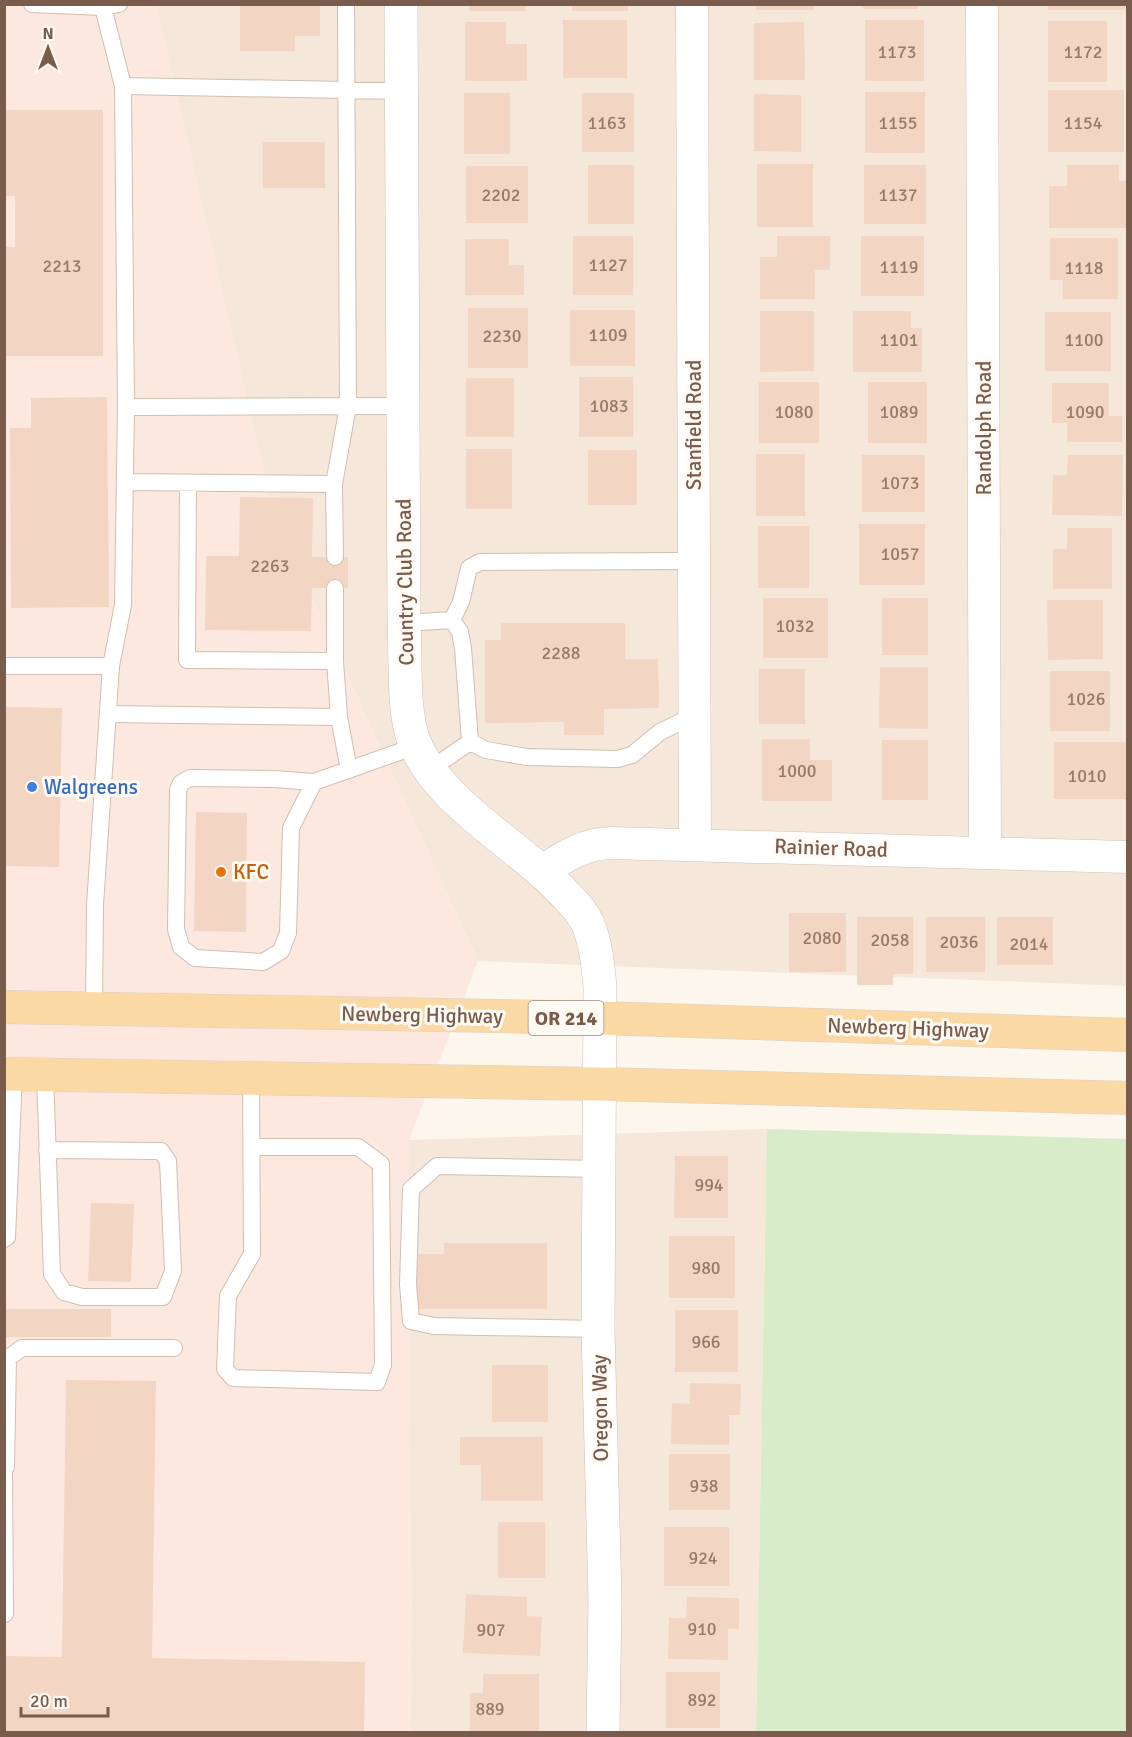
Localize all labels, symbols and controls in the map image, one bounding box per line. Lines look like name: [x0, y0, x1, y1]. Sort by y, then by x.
north arrow: [18, 18, 78, 78]
text: N: [42, 24, 54, 44]
house number: 1173: [878, 41, 916, 63]
house number: 1172: [1064, 41, 1102, 63]
house number: 1163: [588, 112, 626, 134]
house number: 1155: [879, 112, 917, 134]
house number: 1154: [1064, 112, 1103, 134]
house number: 2202: [482, 184, 520, 206]
house number: 1137: [879, 184, 917, 206]
house number: 1127: [589, 254, 627, 276]
house number: 2213: [43, 255, 81, 277]
house number: 1119: [880, 256, 918, 278]
house number: 1118: [1065, 257, 1103, 279]
house number: 1109: [589, 324, 627, 346]
house number: 2230: [483, 325, 521, 347]
house number: 1101: [880, 329, 918, 351]
house number: 1100: [1065, 329, 1103, 351]
street label: Stanfield Road: [681, 360, 707, 490]
street label: Randolph Road: [971, 361, 997, 495]
house number: 1083: [590, 395, 628, 417]
house number: 1080: [775, 401, 813, 423]
house number: 1089: [880, 401, 918, 423]
house number: 1090: [1066, 401, 1104, 423]
house number: 1073: [881, 472, 919, 494]
street label: Country Club Road: [391, 498, 419, 666]
house number: 1057: [881, 543, 919, 565]
house number: 2263: [251, 555, 289, 577]
house number: 1032: [776, 615, 814, 637]
house number: 2288: [542, 642, 580, 664]
house number: 1026: [1067, 688, 1105, 710]
house number: 1000: [778, 760, 816, 782]
house number: 1010: [1068, 765, 1106, 787]
place label: Walgreens: [44, 774, 138, 800]
marker: Walgreens: [25, 780, 39, 794]
street label: Rainier Road: [774, 833, 888, 863]
place label: KFC: [233, 859, 269, 885]
marker: KFC: [214, 865, 228, 879]
house number: 2080: [803, 927, 841, 949]
house number: 2058: [871, 929, 909, 951]
house number: 2036: [940, 931, 978, 953]
house number: 2014: [1010, 933, 1049, 955]
street label: Newberg Highway: [341, 1001, 503, 1029]
road number: OR 214: [528, 1001, 604, 1035]
street label: Newberg Highway: [827, 1012, 989, 1044]
house number: 994: [694, 1174, 724, 1196]
house number: 980: [691, 1257, 721, 1279]
house number: 966: [691, 1331, 721, 1353]
street label: Oregon Way: [586, 1354, 614, 1462]
house number: 938: [689, 1475, 719, 1497]
house number: 924: [688, 1547, 718, 1569]
house number: 910: [687, 1618, 717, 1640]
house number: 907: [476, 1619, 506, 1641]
scale bar: [21, 1680, 108, 1718]
house number: 892: [687, 1689, 717, 1711]
text: 20 m: [30, 1690, 68, 1712]
house number: 889: [475, 1698, 505, 1720]

